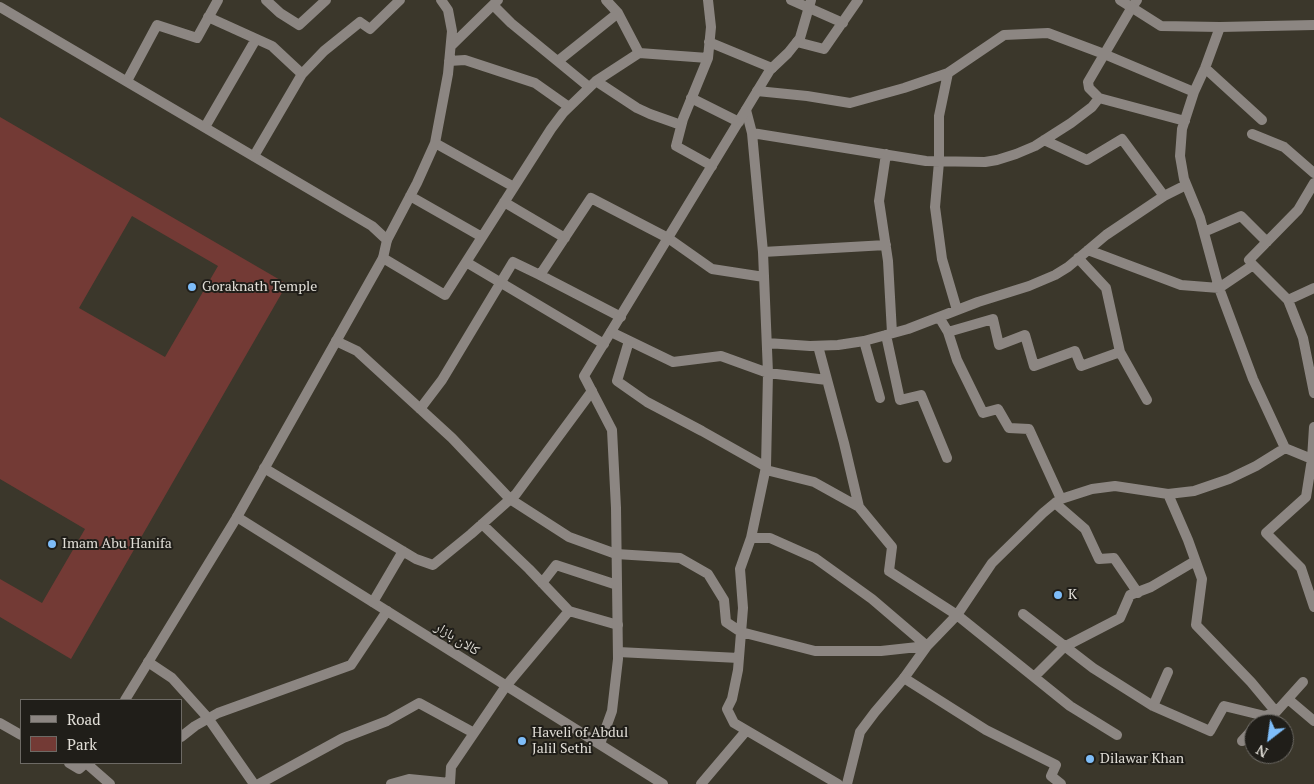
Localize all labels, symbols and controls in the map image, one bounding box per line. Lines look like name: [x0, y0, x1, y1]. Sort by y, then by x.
place label: Goraknath Temple: [202, 279, 317, 295]
marker: Goraknath Temple: [186, 281, 198, 293]
place label: Imam Abu Hanifa: [62, 536, 172, 552]
marker: Imam Abu Hanifa: [46, 538, 58, 550]
place label: K: [1068, 587, 1077, 603]
marker: K: [1052, 589, 1064, 601]
street label: کالان بازار: [431, 619, 483, 659]
legend: [20, 699, 182, 764]
text: Road: [67, 709, 100, 729]
north arrow: [1244, 714, 1294, 764]
place label: Haveli of Abdul Jalil Sethi: [532, 725, 628, 758]
text: Park: [67, 734, 97, 754]
marker: Haveli of Abdul Jalil Sethi: [516, 735, 528, 747]
text: N: [1252, 741, 1271, 762]
place label: Dilawar Khan: [1100, 751, 1184, 767]
marker: Dilawar Khan: [1084, 753, 1096, 765]

